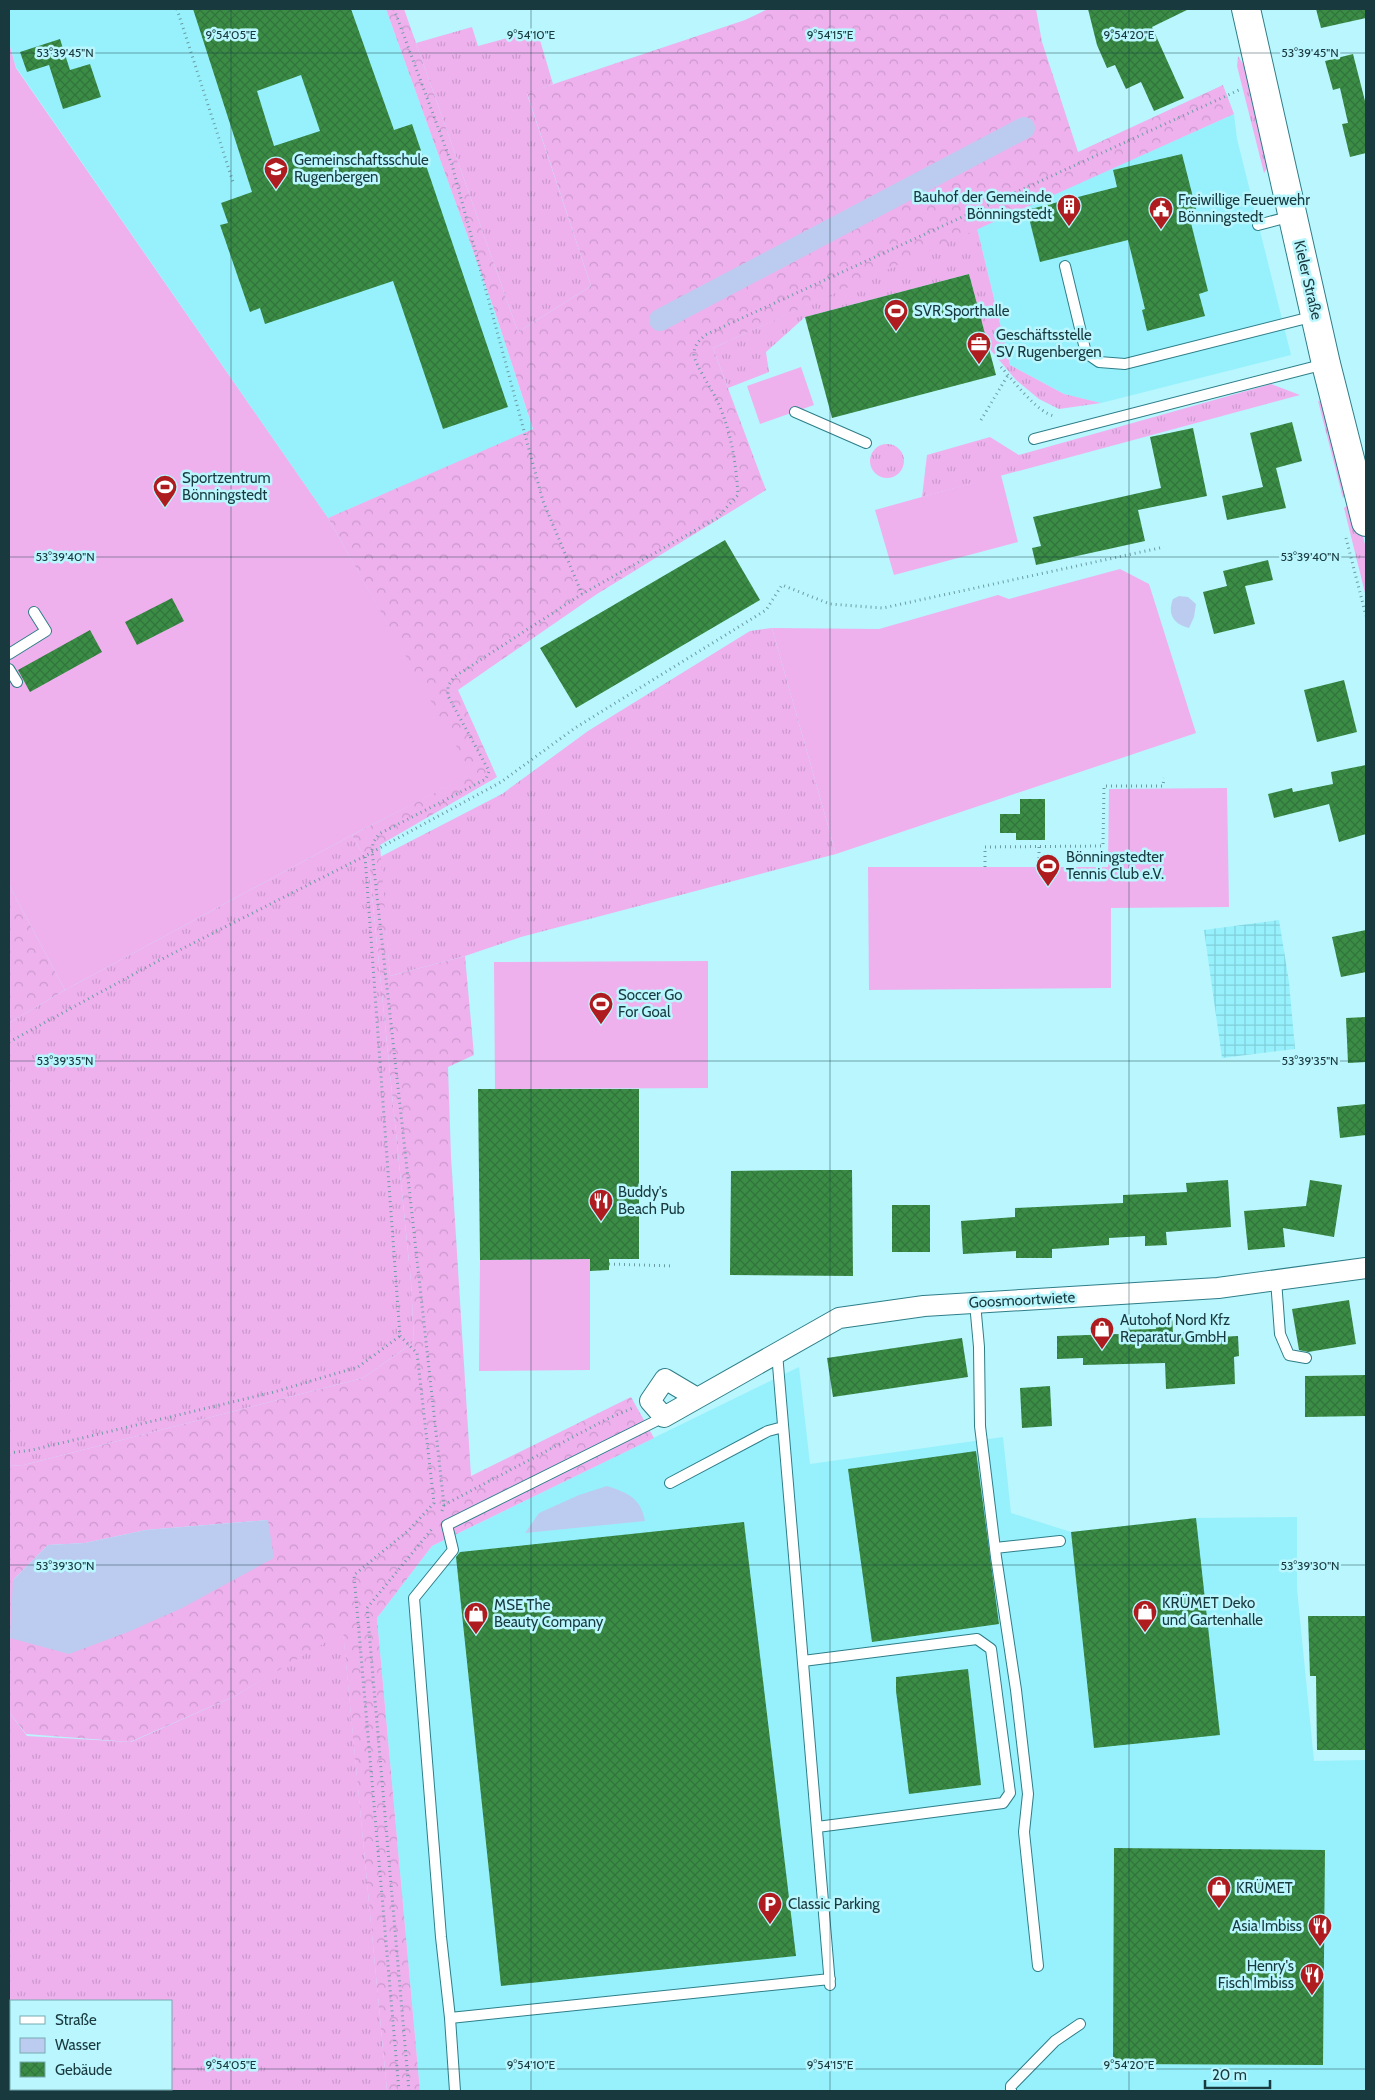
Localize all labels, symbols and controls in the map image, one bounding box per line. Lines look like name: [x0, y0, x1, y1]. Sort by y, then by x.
text: 9°54'05"E: [205, 27, 257, 42]
text: 9°54'10"E: [507, 27, 556, 42]
text: 9°54'15"E: [807, 27, 854, 42]
text: 9°54'20"E: [1104, 27, 1155, 42]
text: 53°39'45"N: [36, 45, 94, 60]
text: 53°39'45"N: [1281, 45, 1339, 60]
place label: Gemeinschaftsschule Rugenbergen: [294, 151, 429, 186]
school or university icon: Gemeinschaftsschule Rugenbergen: [263, 156, 289, 190]
place label: Bauhof der Gemeinde Bönningstedt: [913, 188, 1052, 223]
place label: Freiwillige Feuerwehr Bönningstedt: [1178, 191, 1310, 226]
building icon: Bauhof der Gemeinde Bönningstedt: [1056, 193, 1082, 227]
public building icon: Freiwillige Feuerwehr Bönningstedt: [1148, 196, 1174, 230]
street label: Kieler Straße: [1290, 239, 1326, 322]
sports icon: SVR Sporthalle: [883, 298, 909, 332]
place label: SVR Sporthalle: [914, 302, 1010, 320]
place label: Geschäftsstelle SV Rugenbergen: [996, 326, 1102, 361]
office icon: Geschäftsstelle SV Rugenbergen: [966, 331, 992, 365]
place label: Sportzentrum Bönningstedt: [182, 469, 271, 504]
sports icon: Sportzentrum Bönningstedt: [152, 474, 178, 508]
text: 53°39'40"N: [35, 549, 95, 564]
text: 53°39'40"N: [1280, 549, 1340, 564]
place label: Bönningstedter Tennis Club e.V.: [1066, 848, 1164, 883]
sports icon: Bönningstedter Tennis Club e.V.: [1035, 853, 1061, 887]
place label: Soccer Go For Goal: [618, 986, 682, 1021]
sports icon: Soccer Go For Goal: [588, 991, 614, 1025]
text: 53°39'35"N: [36, 1053, 94, 1068]
text: 53°39'35"N: [1281, 1053, 1339, 1068]
place label: Buddy's Beach Pub: [618, 1183, 685, 1218]
restaurant icon: Buddy's Beach Pub: [588, 1188, 614, 1222]
street label: Goosmoortwiete: [968, 1288, 1076, 1312]
place label: Autohof Nord Kfz Reparatur GmbH: [1120, 1311, 1230, 1346]
shop icon: Autohof Nord Kfz Reparatur GmbH: [1089, 1316, 1115, 1350]
text: 53°39'30"N: [35, 1558, 95, 1573]
text: 53°39'30"N: [1280, 1558, 1340, 1573]
place label: KRÜMET Deko und Gartenhalle: [1162, 1594, 1263, 1629]
place label: MSE The Beauty Company: [494, 1596, 604, 1631]
shop icon: KRÜMET Deko und Gartenhalle: [1132, 1599, 1158, 1633]
shop icon: MSE The Beauty Company: [463, 1601, 489, 1635]
shop icon: KRÜMET: [1206, 1875, 1232, 1909]
place label: KRÜMET: [1236, 1879, 1293, 1897]
parking icon: Classic Parking: [757, 1891, 783, 1925]
place label: Classic Parking: [788, 1895, 880, 1913]
restaurant icon: Asia Imbiss: [1307, 1913, 1333, 1947]
place label: Asia Imbiss: [1232, 1917, 1302, 1935]
place label: Henry's Fisch Imbiss: [1218, 1957, 1294, 1992]
restaurant icon: Henry's Fisch Imbiss: [1299, 1962, 1325, 1996]
legend: [10, 2000, 172, 2090]
text: Straße: [55, 2011, 97, 2029]
text: Wasser: [55, 2036, 101, 2054]
text: 9°54'05"E: [205, 2057, 257, 2072]
text: 9°54'10"E: [507, 2057, 556, 2072]
text: 9°54'15"E: [807, 2057, 854, 2072]
text: 9°54'20"E: [1104, 2057, 1155, 2072]
scale bar: [1205, 2058, 1270, 2090]
text: Gebäude: [55, 2061, 112, 2079]
text: 20 m: [1212, 2066, 1247, 2084]

